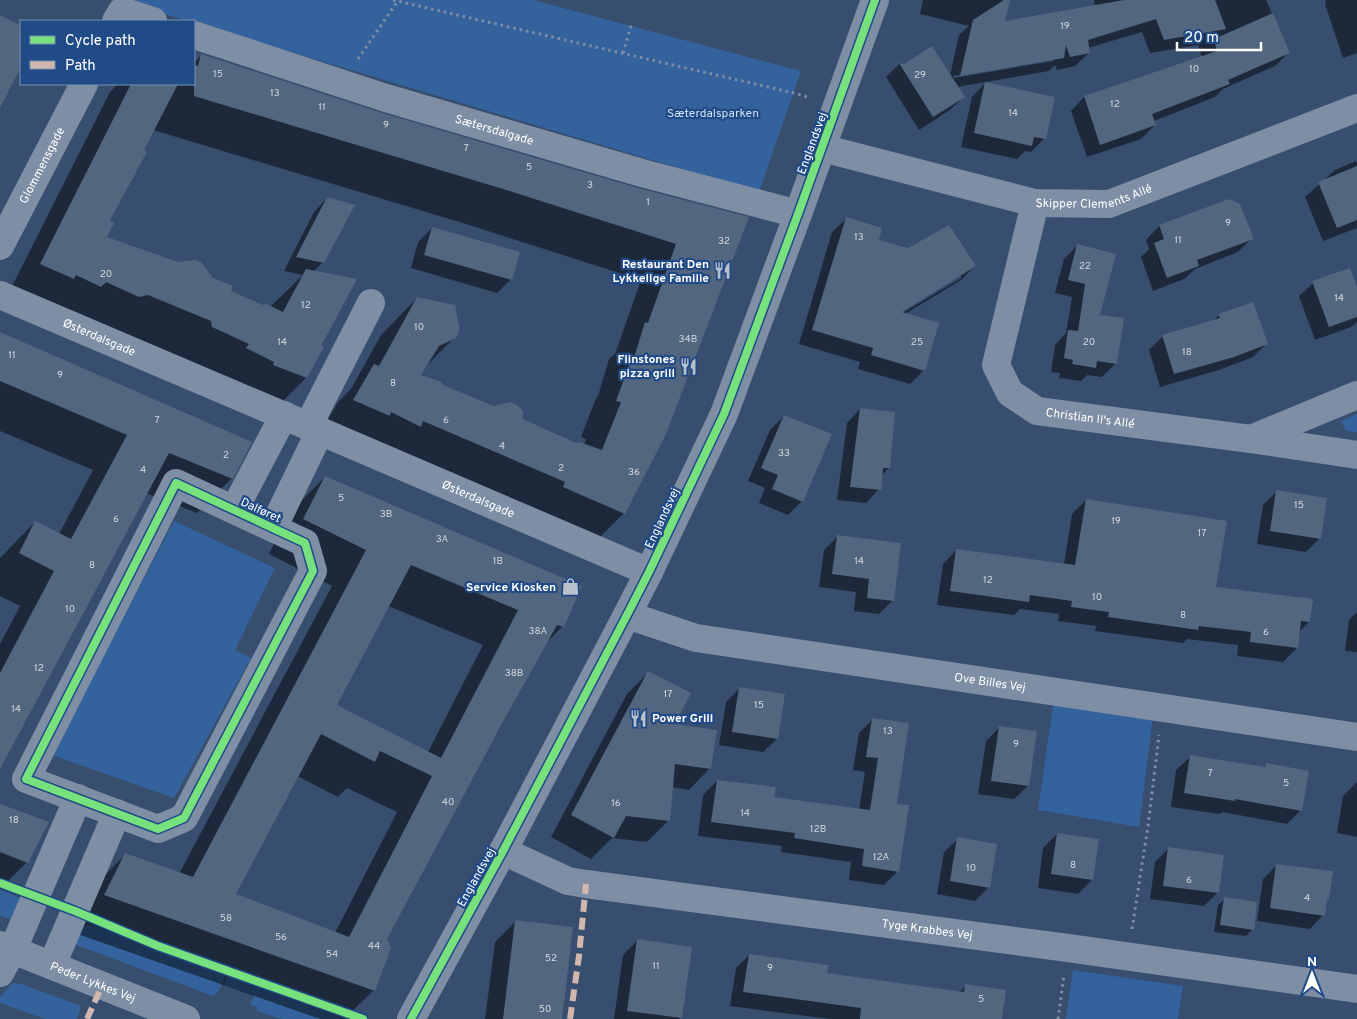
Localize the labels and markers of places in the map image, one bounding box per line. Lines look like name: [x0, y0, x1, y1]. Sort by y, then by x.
place label: Restaurant Den Lykkelige Familie: [613, 257, 709, 287]
restaurant icon: Restaurant Den Lykkelige Familie: [713, 261, 733, 281]
place label: Flinstones pizza grill: [617, 352, 675, 382]
restaurant icon: Flinstones pizza grill: [679, 356, 699, 376]
shop icon: Service Kiosken: [560, 577, 580, 597]
place label: Service Kiosken: [466, 580, 556, 596]
restaurant icon: Power Grill: [628, 708, 648, 728]
place label: Power Grill: [652, 711, 713, 727]

